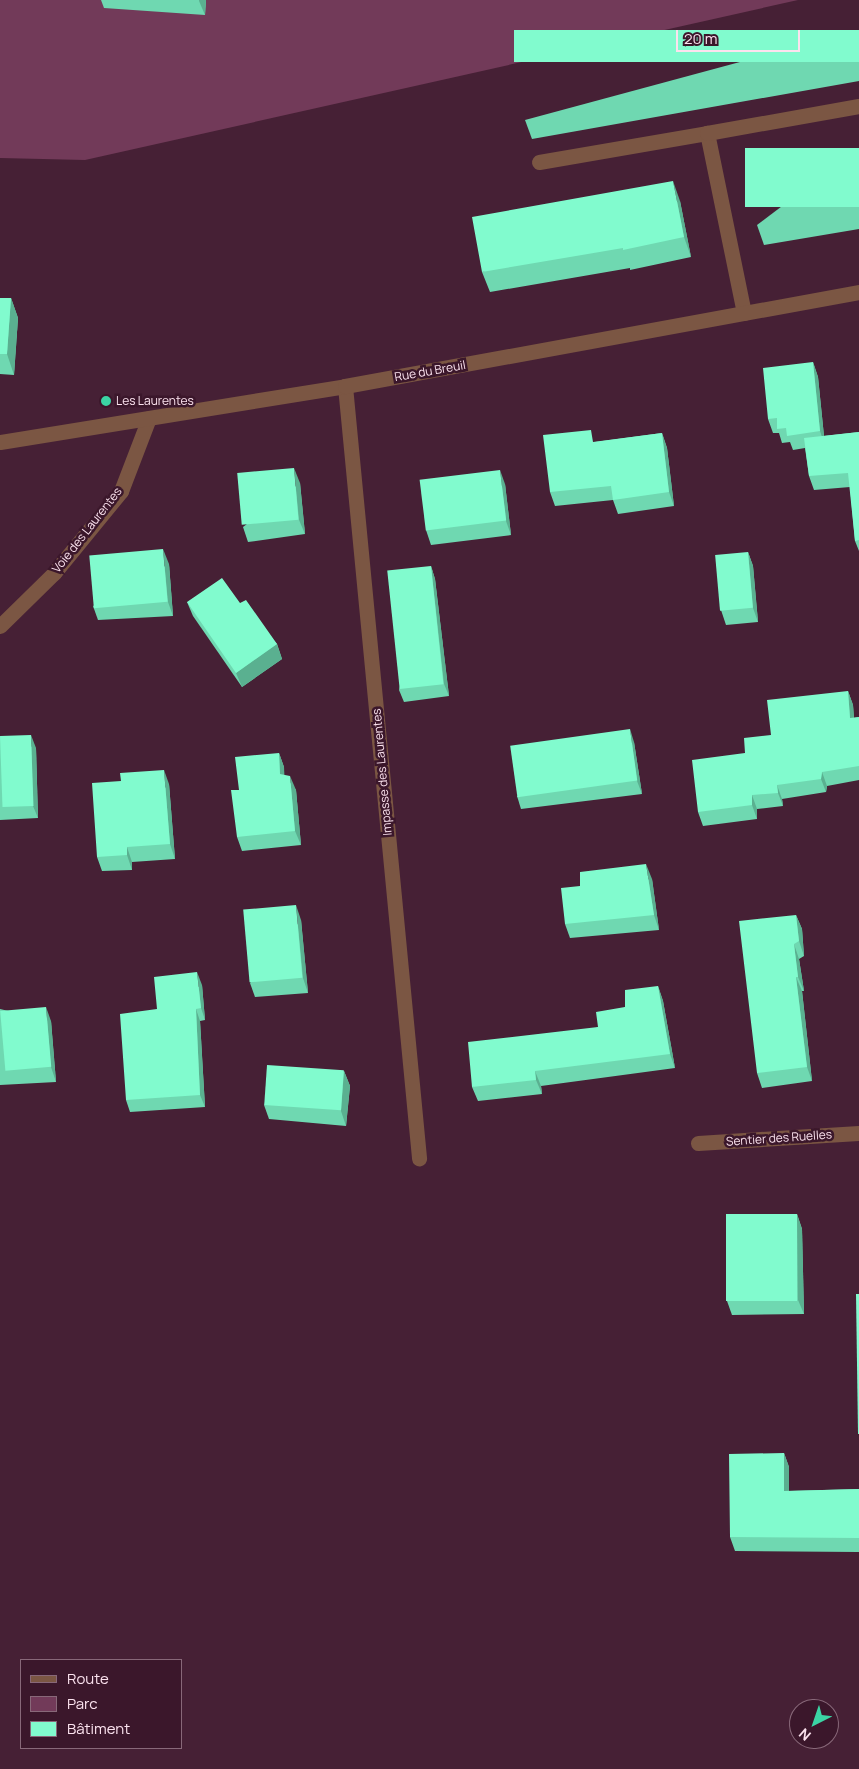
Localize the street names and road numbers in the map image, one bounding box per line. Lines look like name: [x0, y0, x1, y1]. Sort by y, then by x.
street label: Rue du Breuil: [393, 358, 467, 384]
street label: Voie des Laurentes: [49, 484, 125, 576]
street label: Impasse des Laurentes: [369, 708, 395, 836]
street label: Sentier des Ruelles: [726, 1127, 832, 1149]

